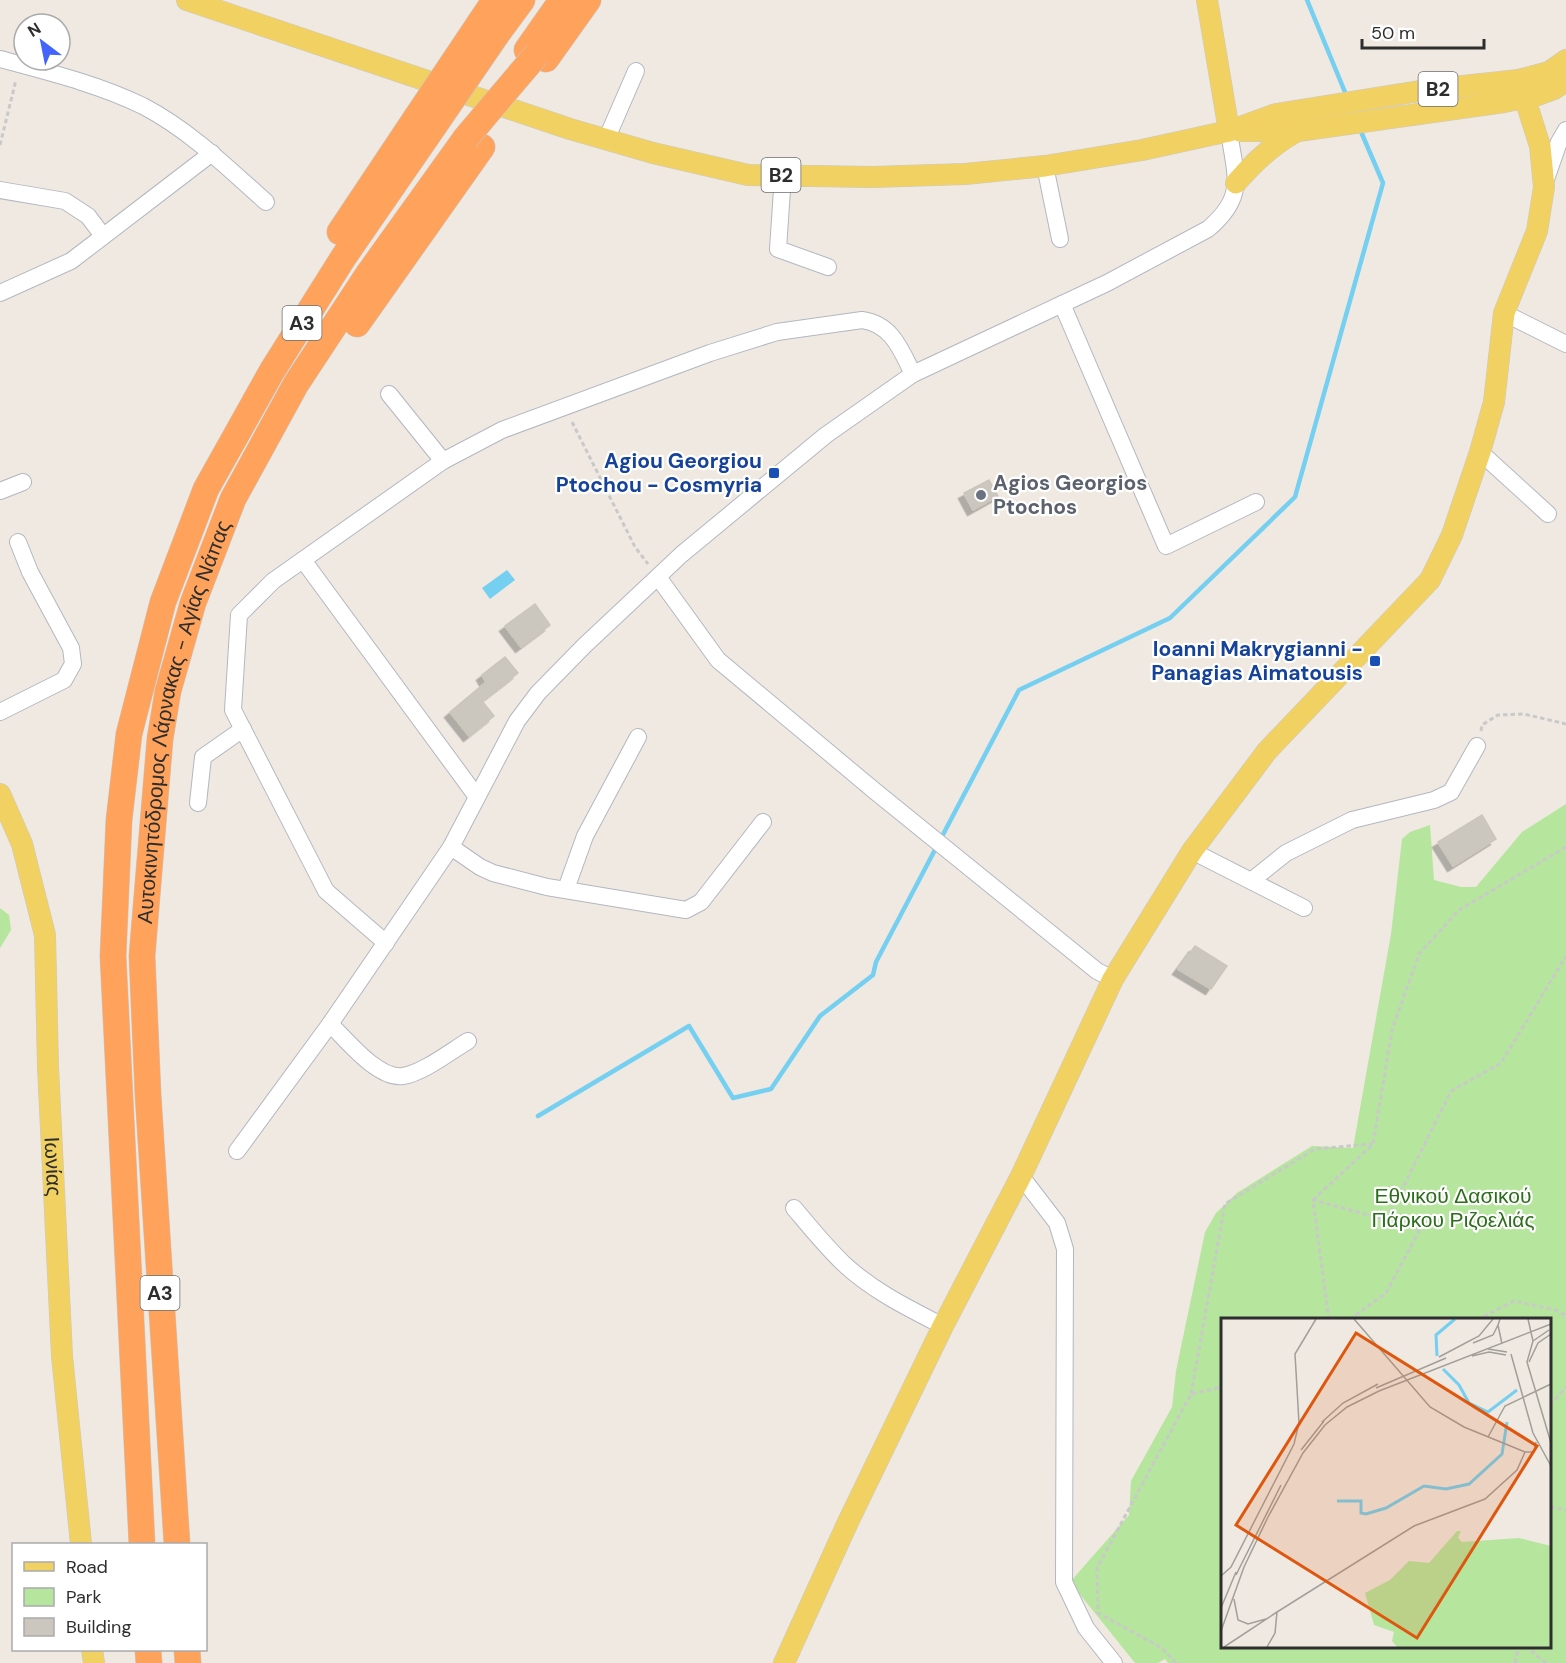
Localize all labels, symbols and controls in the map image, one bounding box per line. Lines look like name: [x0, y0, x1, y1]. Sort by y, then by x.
north arrow: [12, 12, 72, 72]
scale bar: [1362, 12, 1484, 50]
text: N: [24, 18, 45, 42]
text: 50 m: [1371, 21, 1415, 45]
road number: B2: [1418, 72, 1458, 106]
road number: B2: [762, 158, 800, 192]
road number: A3: [282, 306, 322, 340]
place label: Agiou Georgiou Ptochou - Cosmyria: [556, 447, 762, 499]
marker: Agiou Georgiou Ptochou - Cosmyria: [767, 466, 781, 480]
place label: Agios Georgios Ptochos: [993, 469, 1147, 521]
marker: Agios Georgios Ptochos: [974, 488, 988, 502]
street label: Αυτοκινητόδρομος Λάρνακας - Αγίας Νάπας: [131, 516, 238, 925]
place label: Ioanni Makrygianni - Panagias Aimatousis: [1151, 635, 1363, 687]
marker: Ioanni Makrygianni - Panagias Aimatousis: [1368, 654, 1382, 668]
street label: Ιωνίας: [37, 1136, 68, 1197]
park label: Εθνικού Δασικού Πάρκου Ριζοελιάς: [1371, 1182, 1535, 1234]
road number: A3: [140, 1276, 180, 1310]
inset map: [1221, 1318, 1551, 1648]
legend: [12, 1543, 207, 1651]
text: Road: [66, 1555, 108, 1579]
text: Park: [66, 1585, 102, 1609]
text: Building: [66, 1615, 131, 1639]

